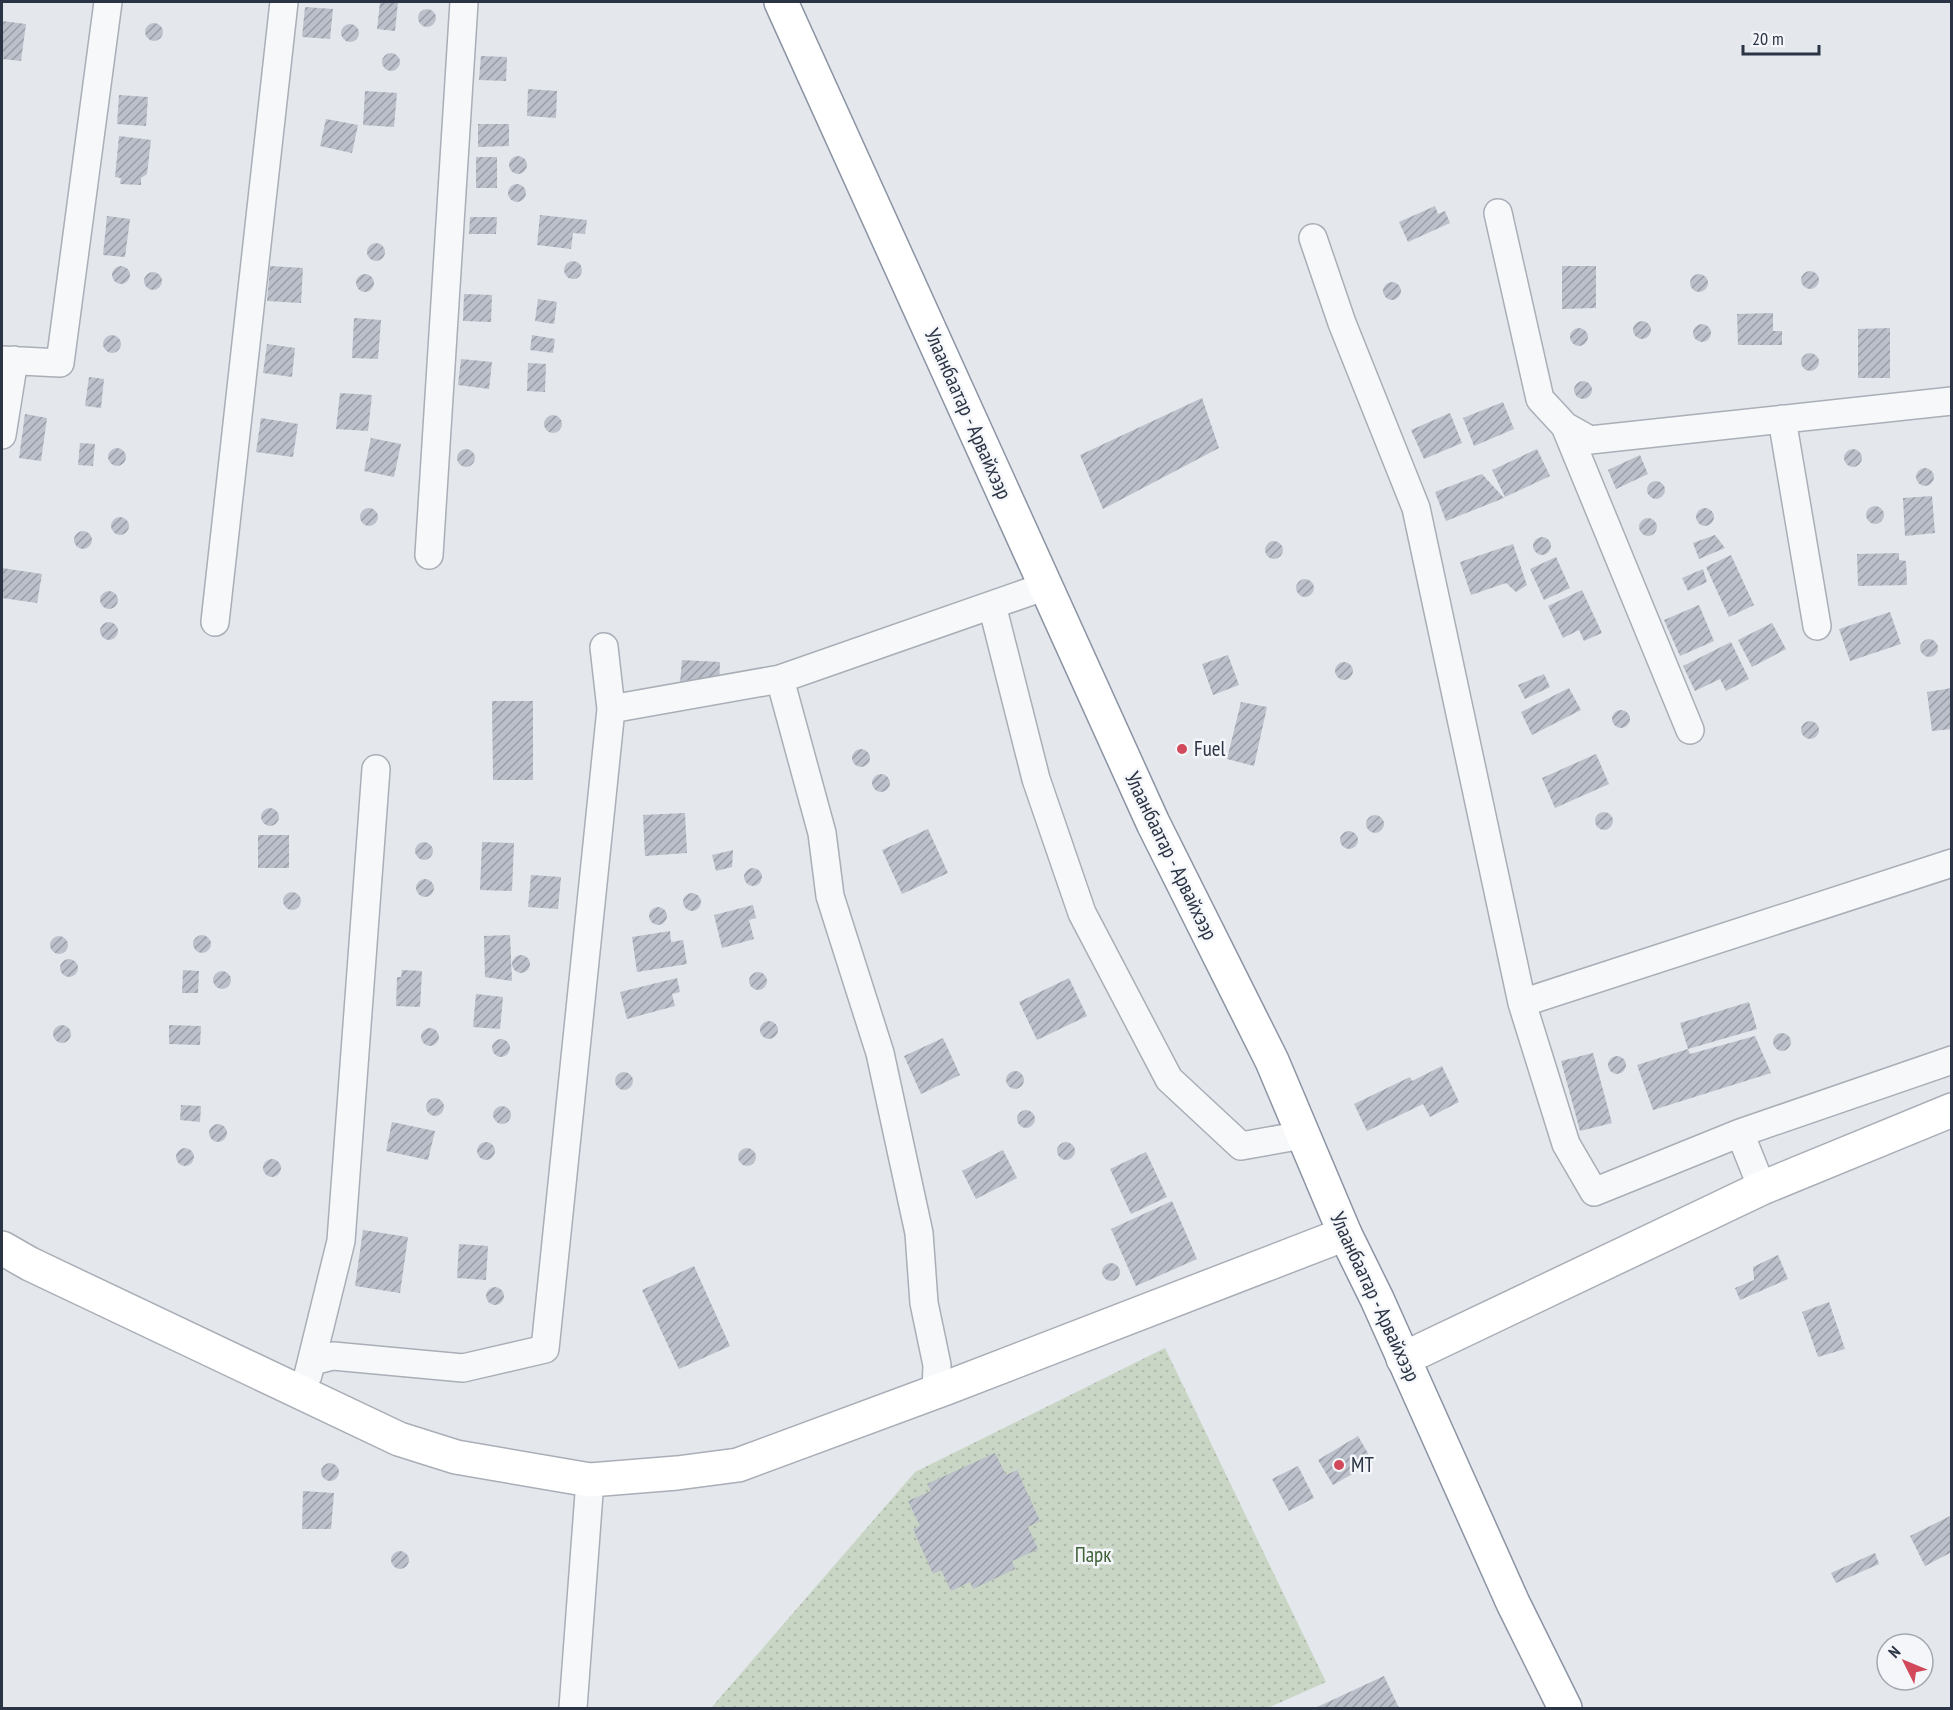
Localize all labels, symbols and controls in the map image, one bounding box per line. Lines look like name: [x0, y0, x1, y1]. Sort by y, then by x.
scale bar: [1743, 18, 1820, 56]
text: 20 m: [1752, 27, 1784, 50]
street label: Улаанбаатар - Арвайхээр: [919, 324, 1018, 503]
place label: Fuel: [1194, 735, 1225, 762]
marker: Fuel: [1175, 742, 1189, 756]
street label: Улаанбаатар - Арвайхээр: [1119, 767, 1224, 944]
street label: Улаанбаатар - Арвайхээр: [1324, 1208, 1427, 1386]
place label: МТ: [1351, 1451, 1374, 1478]
marker: МТ: [1332, 1458, 1346, 1472]
park label: Парк: [1075, 1541, 1111, 1568]
north arrow: [1875, 1632, 1935, 1692]
text: N: [1884, 1642, 1904, 1662]

